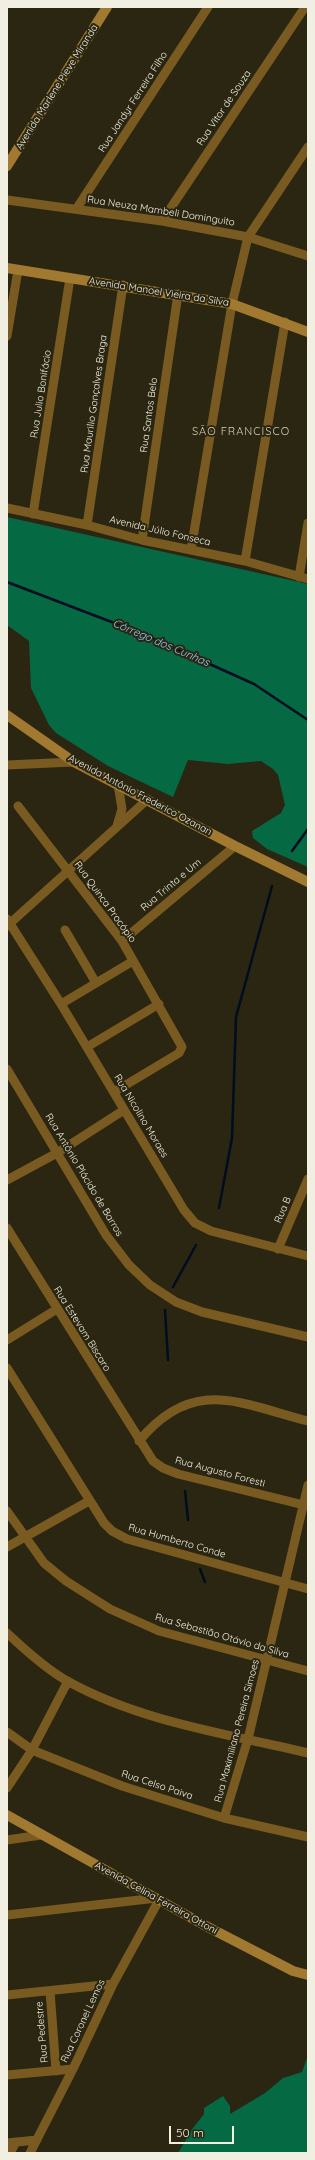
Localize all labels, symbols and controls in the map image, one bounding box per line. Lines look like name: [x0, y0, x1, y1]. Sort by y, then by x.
street label: Avenida Marlene Pieve Miranda: [13, 22, 101, 152]
street label: Rua Jandyr Ferreira Filho: [96, 49, 170, 155]
street label: Rua Vitor de Souza: [194, 68, 254, 148]
street label: Rua Neuza Mambeli Dominguito: [86, 193, 236, 229]
street label: Avenida Manoel Vieira da Silva: [88, 275, 230, 309]
street label: Rua Maurilio Gonçalves Braga: [78, 334, 110, 474]
street label: Rua Julio Bonifácio: [28, 349, 54, 439]
street label: Rua Santos Belo: [138, 377, 160, 453]
district label: SÃO FRANCISCO: [192, 425, 290, 439]
street label: Avenida Júlio Fonseca: [108, 514, 212, 548]
water label: Córrego dos Cunhas: [111, 617, 211, 669]
street label: Avenida Antônio Frederico Ozanan: [66, 752, 214, 838]
street label: Rua Trinta e Um: [138, 856, 204, 914]
street label: Rua Quinca Procópio: [71, 859, 139, 945]
street label: Rua Nicolino Moraes: [111, 1072, 171, 1160]
street label: Rua Antônio Plácido de Barros: [43, 1111, 125, 1239]
street label: Rua B: [272, 1195, 294, 1225]
street label: Rua Estevam Biscaro: [51, 1284, 113, 1374]
street label: Rua Augusto Foresti: [174, 1454, 266, 1490]
street label: Rua Humberto Conde: [127, 1521, 227, 1561]
street label: Rua Sebastião Otávio da Silva: [154, 1611, 290, 1661]
street label: Rua Maximiliano Pereira Simoes: [212, 1658, 262, 1804]
street label: Rua Celso Paiva: [120, 1768, 194, 1802]
street label: Avenida Celina Ferreira Ottoni: [93, 1859, 219, 1937]
street label: Rua Coronel Lemos: [58, 1977, 108, 2065]
street label: Rua Pedestre: [33, 2001, 51, 2063]
scale bar: [171, 2118, 236, 2144]
text: 50 m: [176, 2125, 204, 2140]

